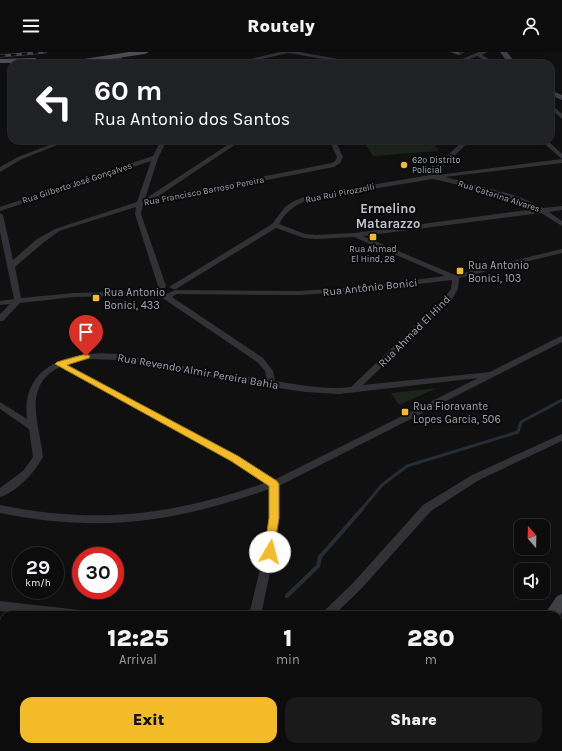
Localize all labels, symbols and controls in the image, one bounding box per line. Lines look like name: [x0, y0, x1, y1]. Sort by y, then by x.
icon: menu: [20, 15, 42, 37]
text: Routely: [247, 15, 315, 37]
icon: person: [520, 15, 542, 37]
text: 60 m: [94, 74, 162, 107]
icon: left: [28, 76, 80, 128]
text: Rua Antonio dos Santos: [94, 108, 290, 130]
place label: 62º Distrito Policial: [412, 155, 460, 175]
street label: Rua Gilberto José Gonçalves: [21, 160, 134, 206]
marker: 62º Distrito Policial: [399, 160, 409, 170]
street label: Rua Francisco Barroso Pereira: [143, 174, 265, 208]
street label: Rua Catarina Alvares: [457, 178, 541, 214]
street label: Rua Rui Pirozzelli: [304, 181, 376, 205]
district label: Ermelino Matarazzo: [356, 201, 420, 231]
marker: Rua Ahmad El Hind, 28: [368, 232, 378, 242]
place label: Rua Ahmad El Hind, 28: [349, 244, 397, 264]
place label: Rua Antonio Bonici, 103: [468, 259, 529, 285]
marker: Rua Antonio Bonici, 103: [455, 266, 465, 276]
street label: Rua Antônio Bonici: [322, 276, 418, 299]
place label: Rua Antonio Bonici, 433: [104, 286, 165, 312]
marker: Rua Antonio Bonici, 433: [91, 293, 101, 303]
street label: Rua Ahmad El Hind: [376, 293, 453, 370]
pin: [69, 315, 103, 356]
icon: arrive: [75, 321, 97, 343]
street label: Rua Revendo Almir Pereira Bahia: [116, 351, 279, 392]
place label: Rua Fioravante Lopes Garcia, 506: [413, 400, 501, 426]
marker: Rua Fioravante Lopes Garcia, 506: [400, 407, 410, 417]
north arrow: [514, 519, 550, 555]
map controls: [514, 519, 550, 599]
position arrow: [249, 531, 291, 573]
speed limit sign: 30: [72, 547, 124, 599]
text: 29: [26, 556, 50, 579]
button: sound: [514, 563, 550, 599]
text: km/h: [25, 577, 51, 589]
text: 12:25: [107, 624, 169, 652]
text: 1: [283, 624, 292, 652]
text: 280: [407, 624, 455, 652]
text: Arrival: [119, 652, 157, 667]
text: min: [276, 652, 300, 667]
text: m: [425, 652, 437, 667]
button: Exit: [20, 697, 277, 743]
button: Share: [285, 697, 542, 743]

